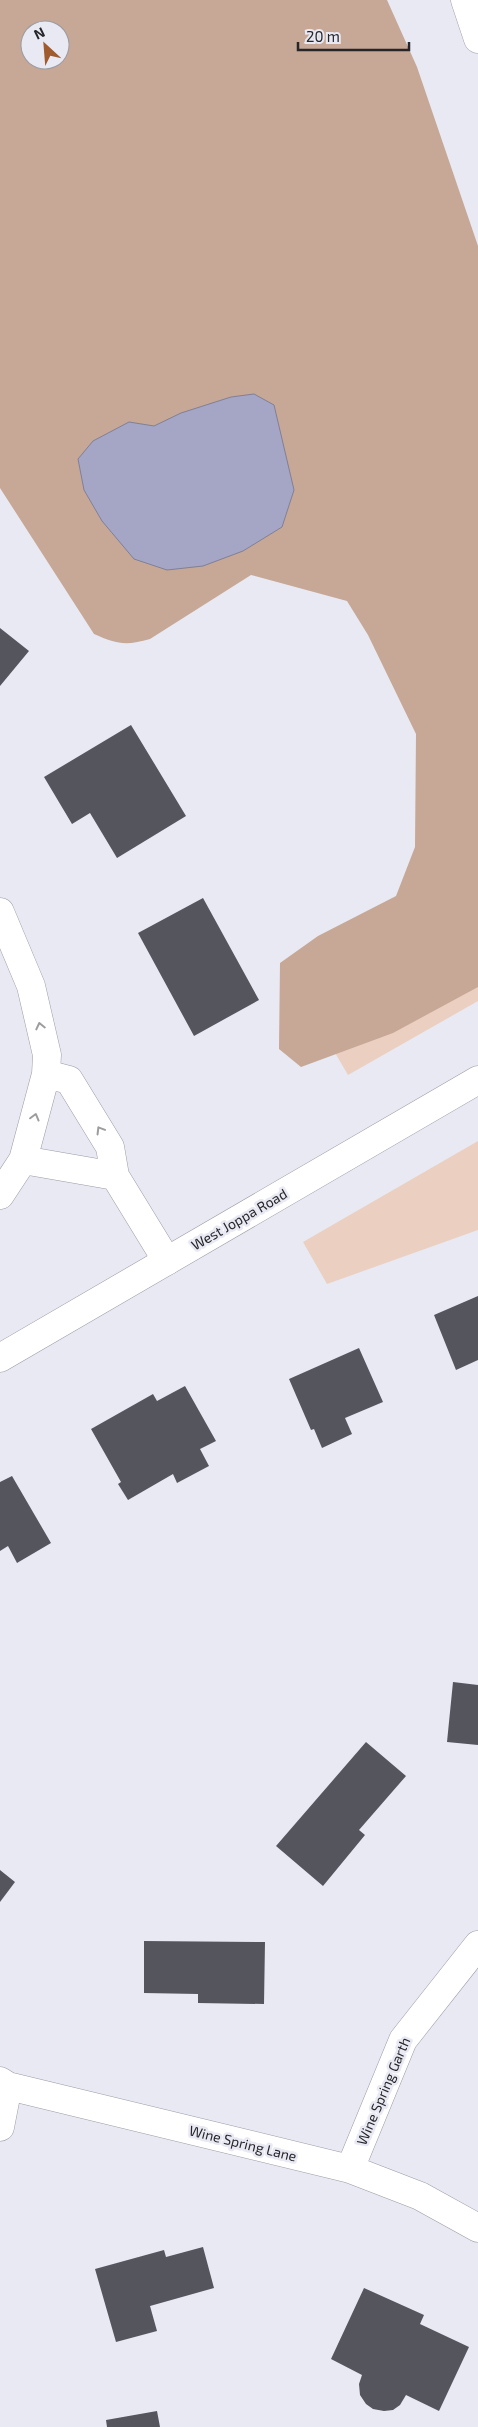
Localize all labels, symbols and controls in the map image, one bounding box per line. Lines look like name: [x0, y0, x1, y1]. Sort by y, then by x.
north arrow: [20, 20, 70, 70]
scale bar: [298, 20, 409, 52]
text: N: [31, 23, 47, 43]
text: 20 m: [306, 27, 340, 45]
one-way arrow: [35, 1021, 46, 1030]
one-way arrow: [29, 1113, 39, 1121]
one-way arrow: [96, 1127, 106, 1136]
street label: West Joppa Road: [188, 1185, 290, 1253]
street label: Wine Spring Garth: [353, 2035, 413, 2147]
street label: Wine Spring Lane: [187, 2121, 299, 2165]

